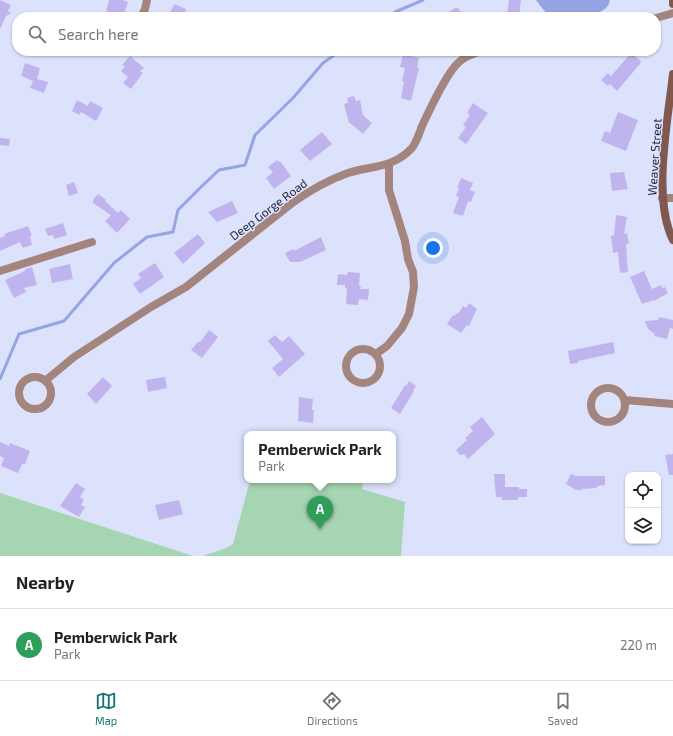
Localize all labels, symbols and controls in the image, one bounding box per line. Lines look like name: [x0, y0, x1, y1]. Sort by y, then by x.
search box: [12, 12, 661, 56]
icon: search: [26, 23, 48, 45]
text: Search here: [58, 25, 139, 43]
street label: Weaver Street: [644, 117, 664, 196]
street label: Deep Gorge Road: [227, 175, 309, 243]
your location: [423, 238, 443, 258]
popup: [244, 431, 396, 483]
text: Pemberwick Park: [258, 440, 382, 458]
text: Park: [258, 458, 285, 474]
map controls: [625, 472, 661, 544]
button: locate: [625, 472, 661, 508]
pin: A: [307, 496, 333, 529]
button: layers: [625, 508, 661, 544]
text: Nearby: [16, 572, 74, 592]
text: Pemberwick Park: [54, 628, 177, 646]
text: A: [25, 637, 33, 653]
text: 220 m: [620, 637, 657, 653]
text: Park: [54, 646, 81, 662]
tab: Map: [95, 690, 117, 727]
tab: Directions: [307, 690, 358, 727]
tab: Saved: [548, 690, 578, 727]

